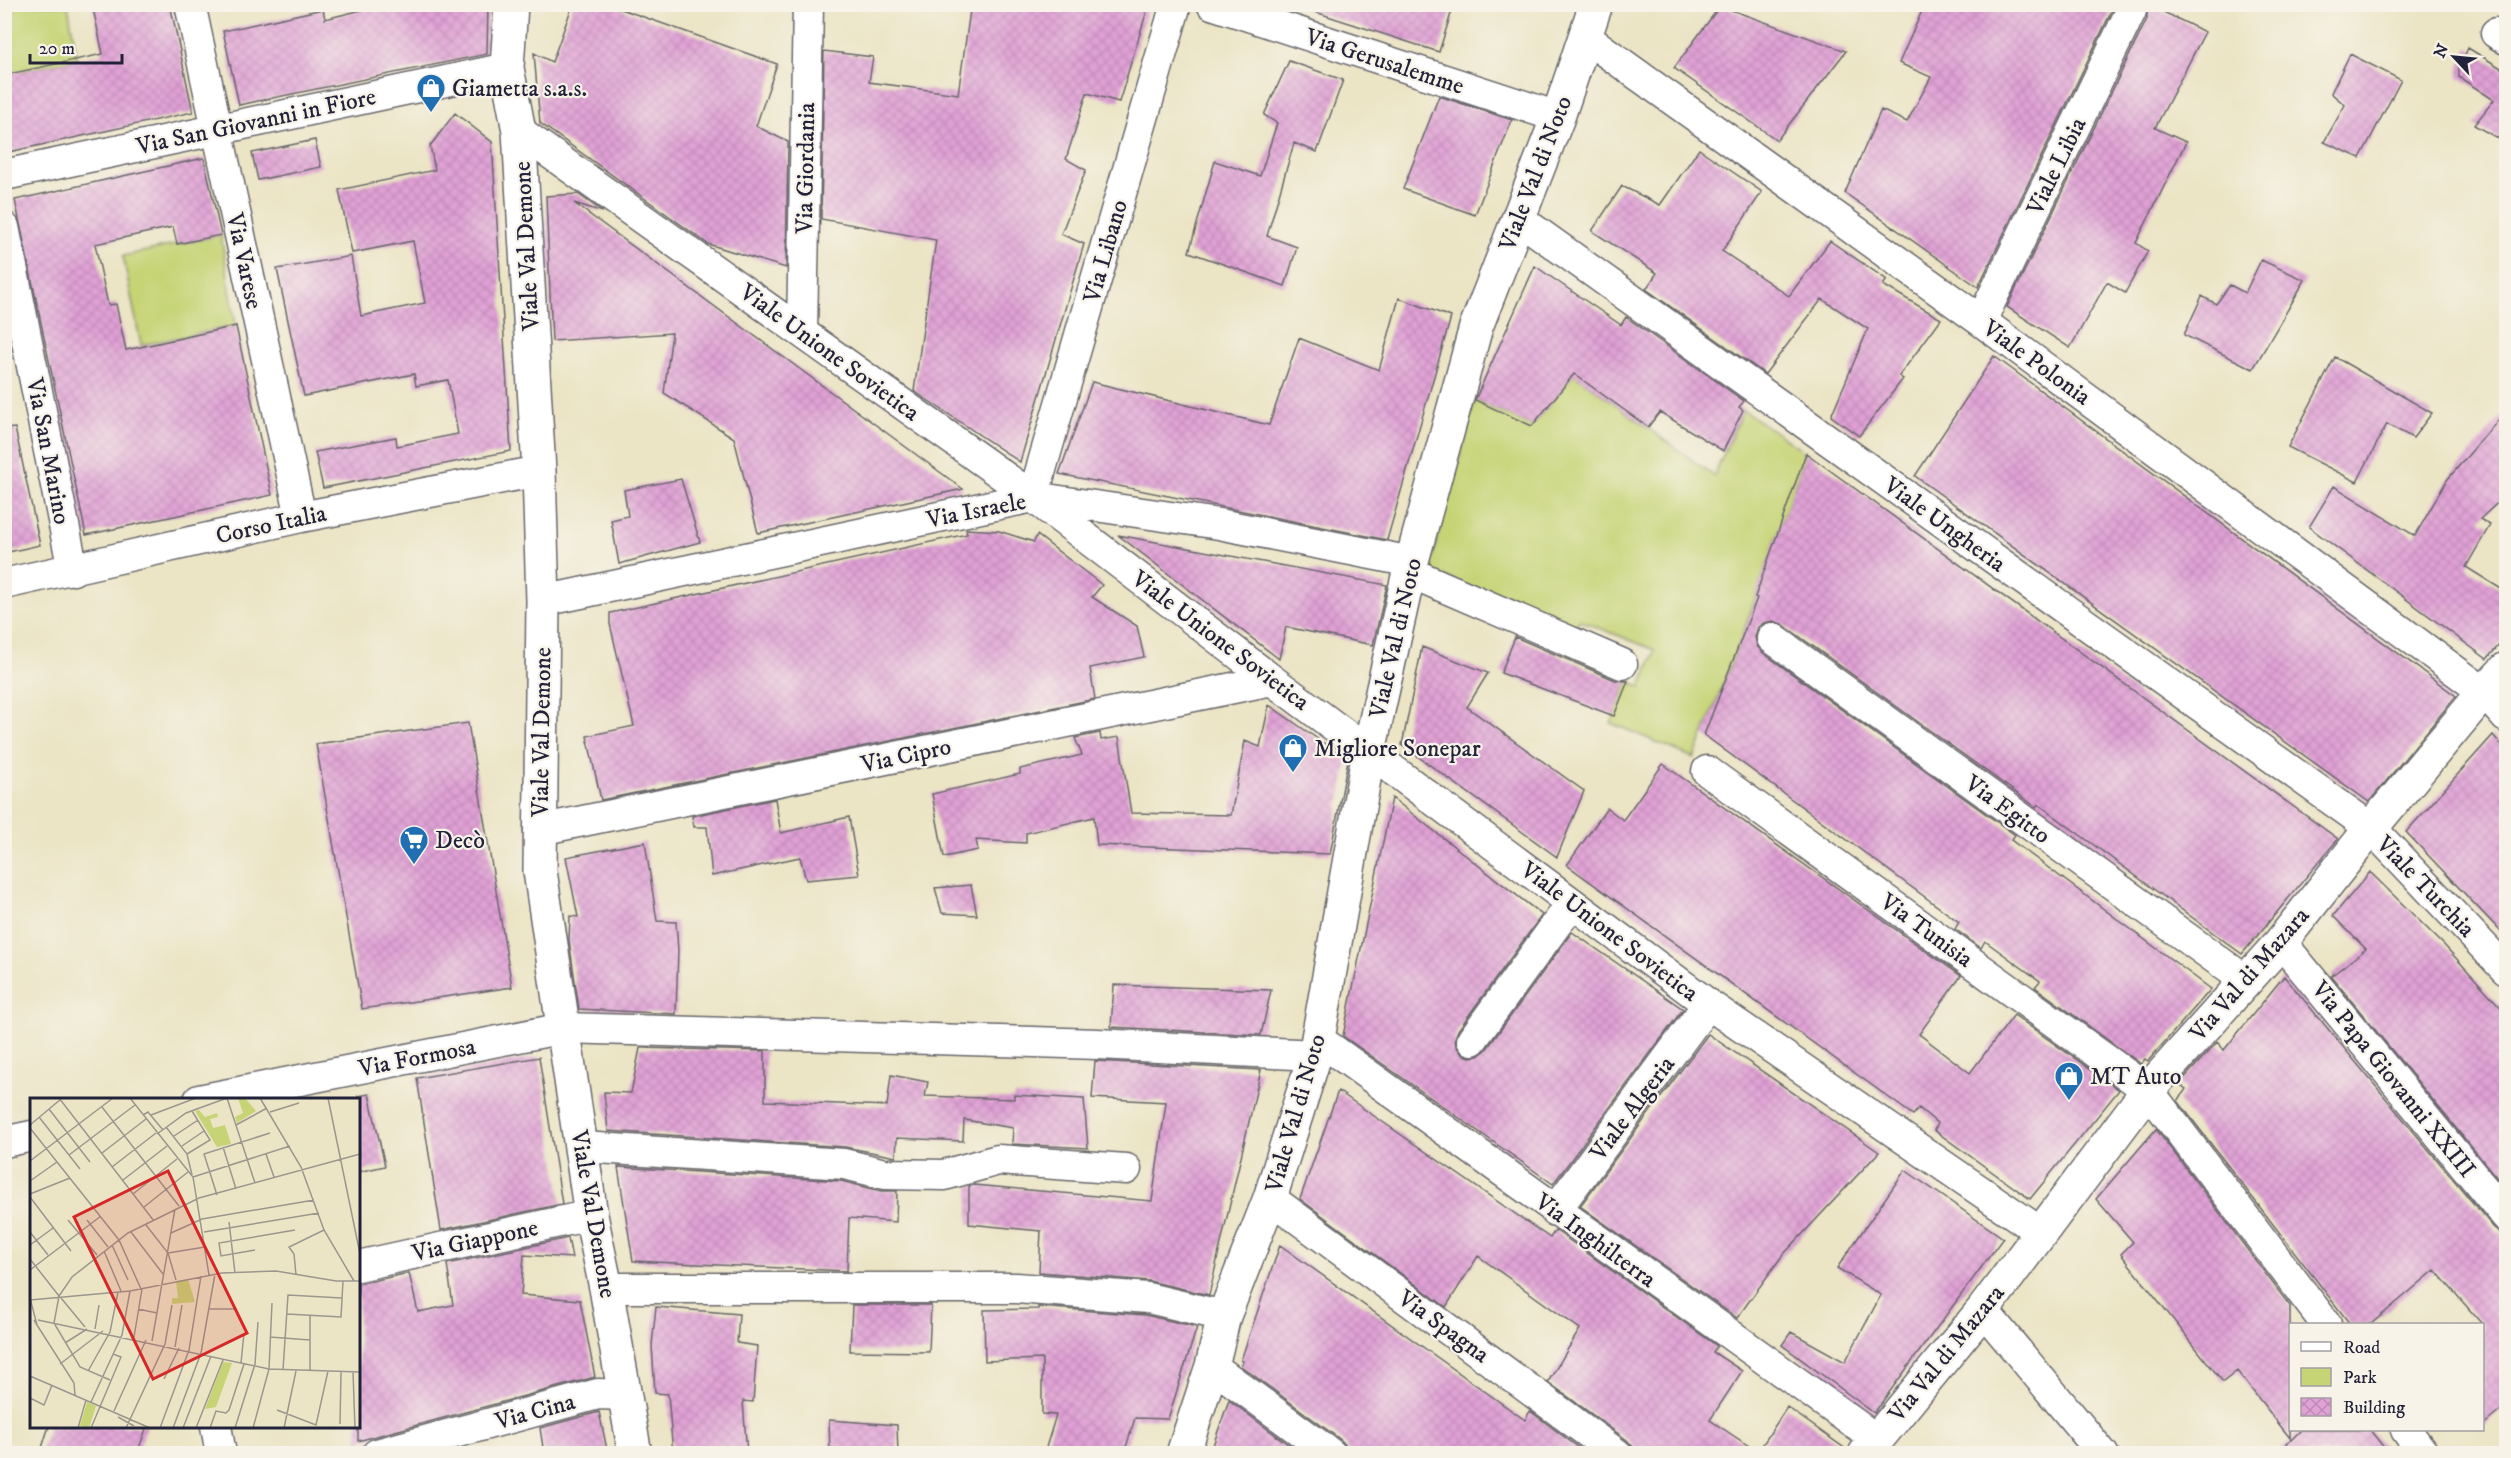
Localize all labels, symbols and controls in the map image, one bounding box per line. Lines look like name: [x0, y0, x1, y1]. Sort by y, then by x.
street label: Via Gerusalemme: [1301, 22, 1468, 102]
scale bar: [30, 27, 122, 65]
north arrow: [2424, 27, 2484, 87]
text: 20 m: [39, 38, 75, 60]
text: N: [2430, 41, 2453, 61]
shop icon: Giametta s.a.s.: [415, 72, 447, 114]
place label: Giametta s.a.s.: [452, 74, 587, 104]
street label: Via San Giovanni in Fiore: [133, 82, 379, 162]
street label: Viale Val di Noto: [1492, 92, 1579, 256]
street label: Via Giordania: [790, 101, 822, 235]
street label: Viale Libia: [2020, 112, 2094, 221]
street label: Viale Val Demone: [508, 160, 546, 332]
street label: Via Libano: [1077, 196, 1135, 307]
street label: Via Varese: [219, 210, 269, 312]
street label: Viale Unione Sovietica: [733, 277, 926, 429]
street label: Viale Polonia: [1976, 313, 2097, 413]
street label: Via San Marino: [19, 375, 77, 527]
street label: Viale Ungheria: [1877, 470, 2012, 580]
street label: Via Israele: [923, 487, 1028, 535]
street label: Corso Italia: [213, 498, 330, 551]
street label: Viale Val di Noto: [1363, 555, 1429, 722]
street label: Viale Unione Sovietica: [1125, 564, 1316, 718]
street label: Viale Val Demone: [526, 647, 558, 818]
street label: Via Cipro: [858, 732, 954, 780]
shop icon: Migliore Sonepar: [1277, 732, 1309, 774]
place label: Migliore Sonepar: [1314, 734, 1481, 764]
street label: Via Egitto: [1958, 768, 2056, 851]
supermarket icon: Decò: [398, 824, 430, 866]
place label: Decò: [435, 826, 485, 856]
street label: Viale Turchia: [2369, 829, 2482, 944]
street label: Viale Unione Sovietica: [1514, 855, 1705, 1009]
street label: Via Tunisia: [1873, 886, 1979, 975]
street label: Via Val di Mazara: [2183, 901, 2317, 1049]
street label: Via Papa Giovanni XXIII: [2304, 974, 2482, 1184]
street label: Viale Val di Noto: [1259, 1031, 1333, 1197]
street label: Via Formosa: [355, 1032, 479, 1084]
street label: Viale Algeria: [1583, 1050, 1682, 1168]
shop icon: MT Auto: [2053, 1060, 2085, 1102]
place label: MT Auto: [2090, 1062, 2182, 1092]
inset map: [30, 1098, 360, 1428]
street label: Viale Val Demone: [563, 1127, 623, 1300]
street label: Via Inghilterra: [1528, 1186, 1662, 1295]
street label: Via Giappone: [409, 1213, 541, 1269]
street label: Via Val di Mazara: [1882, 1278, 2012, 1429]
street label: Via Spagna: [1391, 1283, 1496, 1371]
legend: [2289, 1323, 2484, 1431]
text: Road: [2343, 1337, 2380, 1359]
text: Park: [2343, 1367, 2377, 1389]
street label: Via Cina: [491, 1387, 579, 1437]
text: Building: [2343, 1397, 2405, 1419]

